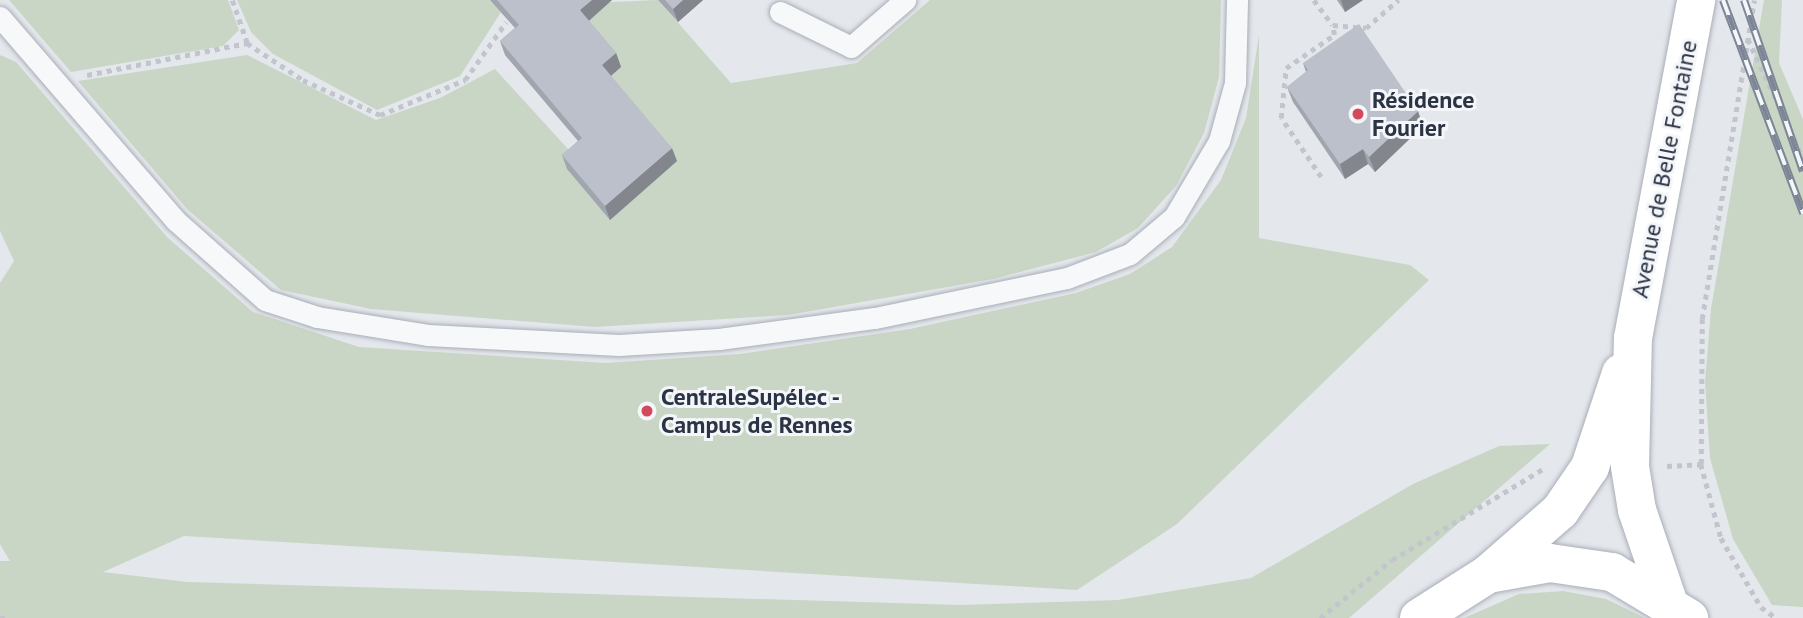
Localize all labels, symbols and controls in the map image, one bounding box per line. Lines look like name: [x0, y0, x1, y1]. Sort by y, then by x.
street label: Avenue de Belle Fontaine: [1625, 38, 1703, 300]
place label: Résidence Fourier: [1372, 86, 1474, 142]
marker: Résidence Fourier: [1350, 106, 1366, 122]
place label: CentraleSupélec - Campus de Rennes: [661, 383, 853, 439]
marker: CentraleSupélec - Campus de Rennes: [639, 403, 655, 419]

